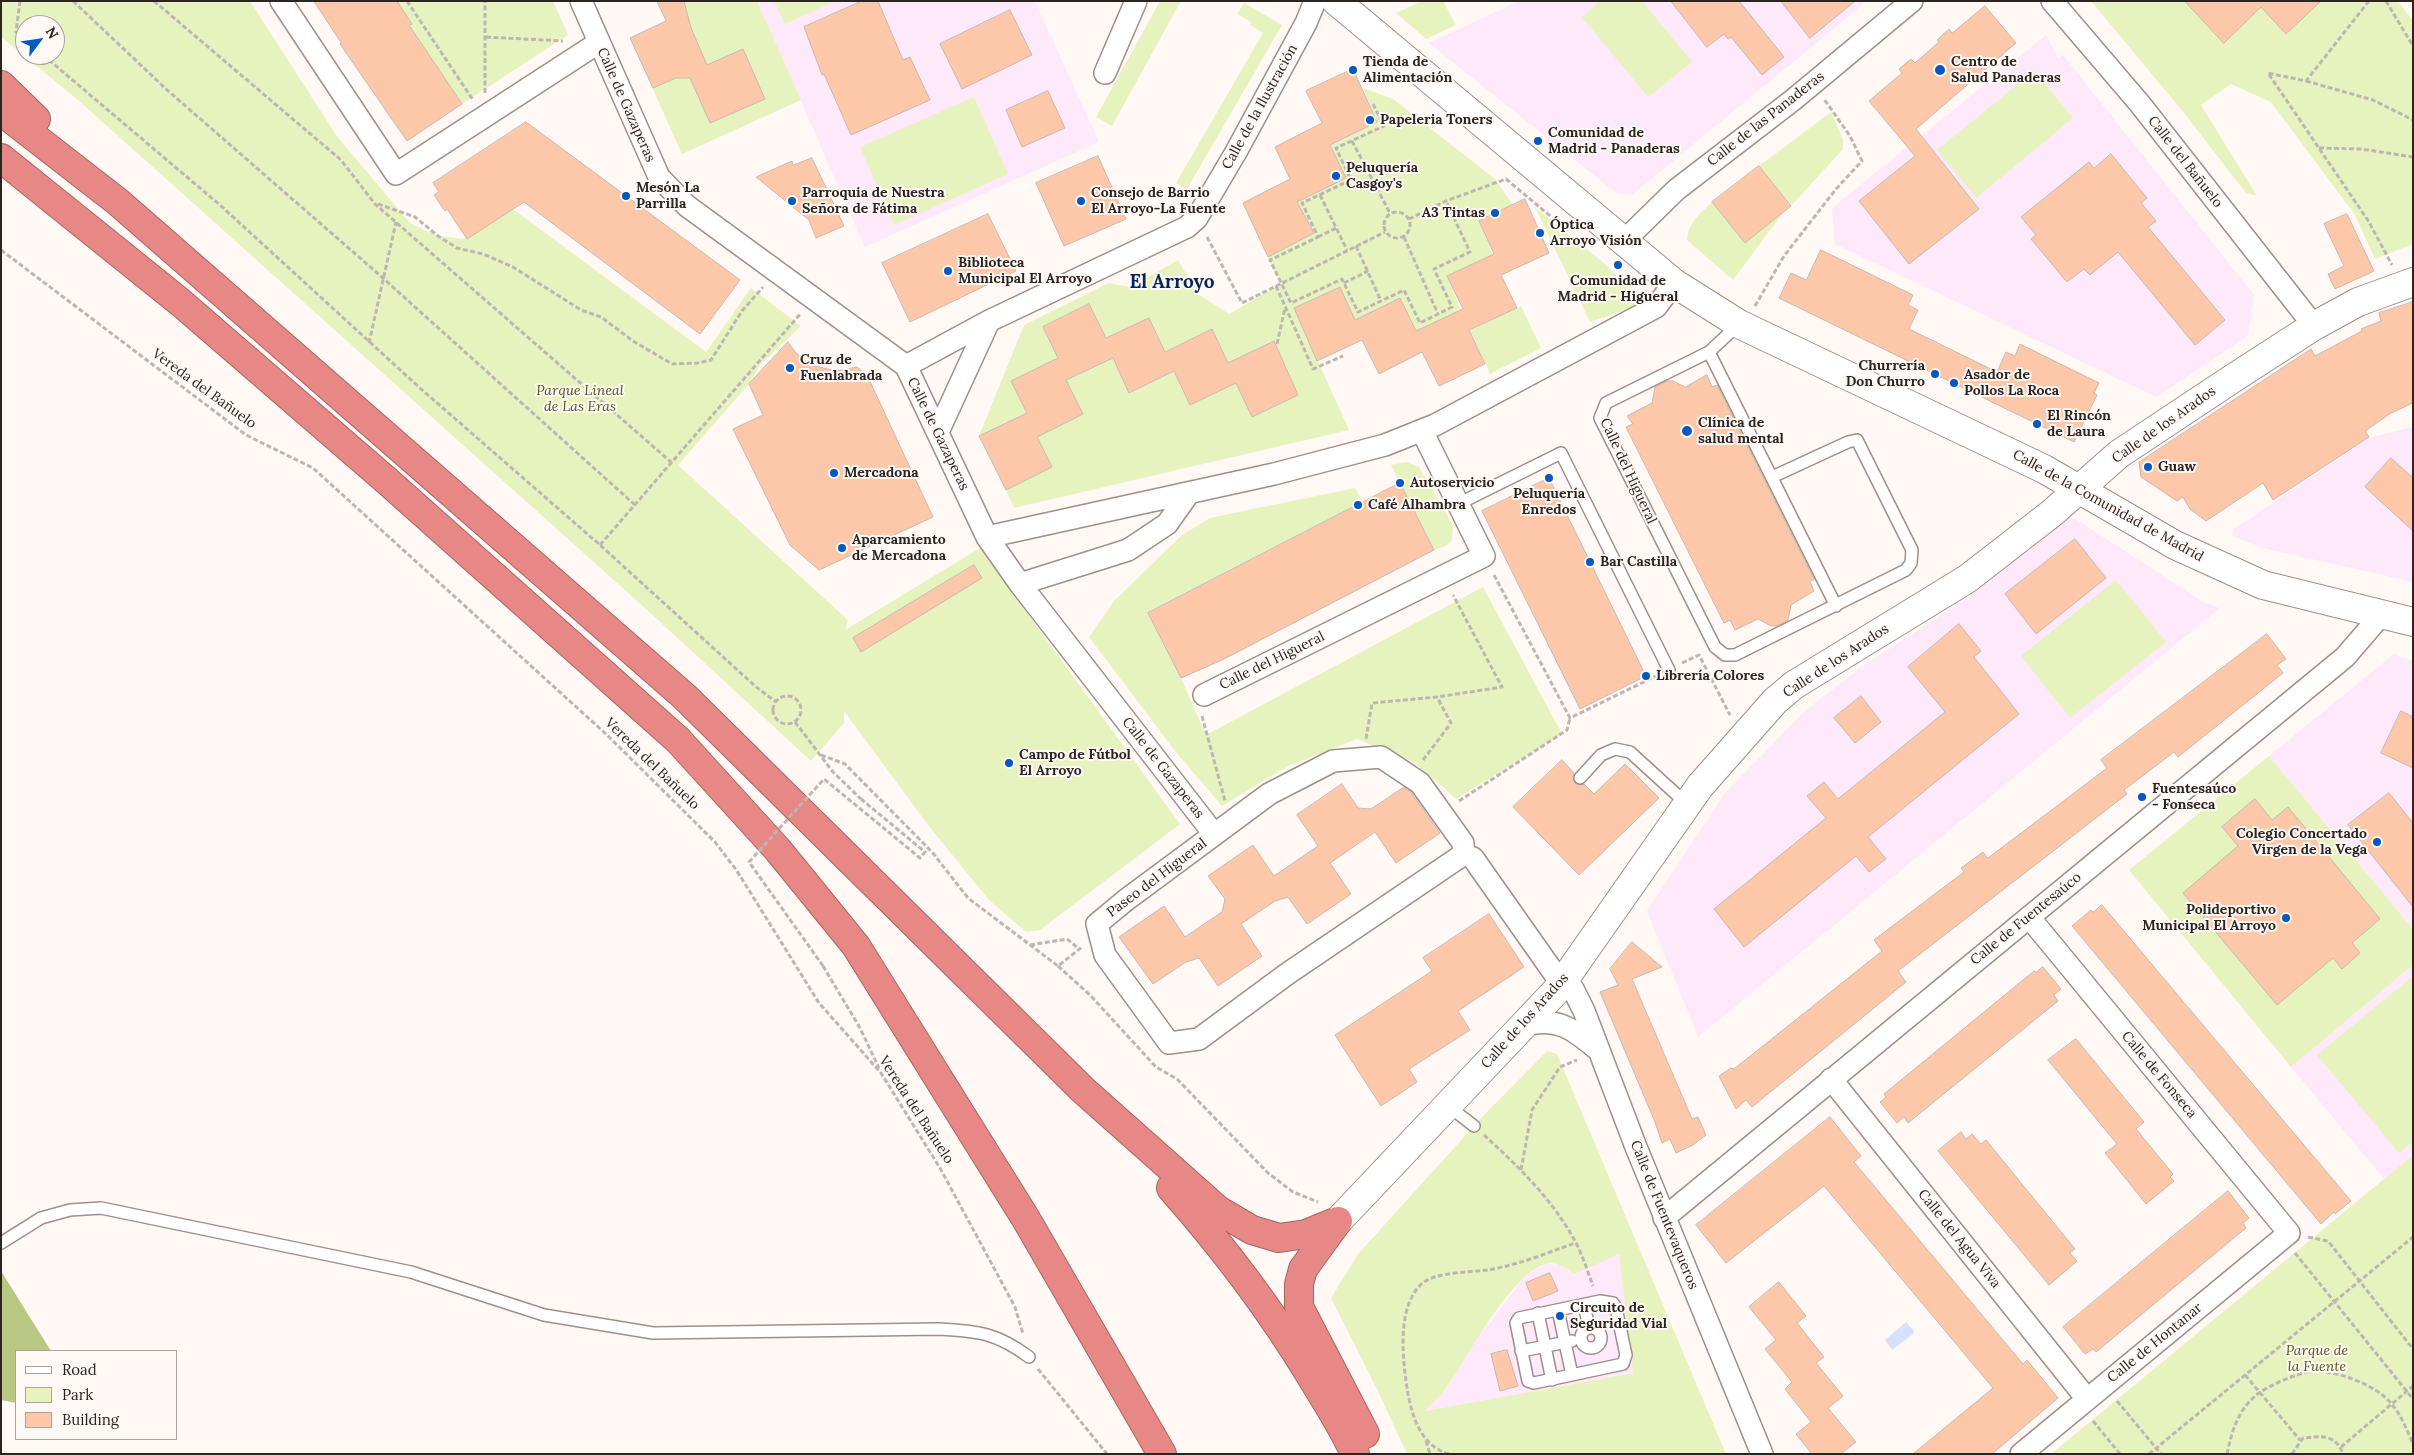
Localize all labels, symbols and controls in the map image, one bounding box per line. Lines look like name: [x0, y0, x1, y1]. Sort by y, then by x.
north arrow: [15, 15, 65, 65]
text: N: [41, 24, 62, 42]
street label: Calle de la Ilustración: [1219, 42, 1301, 172]
street label: Calle de Gazaperas: [593, 45, 659, 165]
place label: Tienda de Alimentación: [1363, 54, 1452, 86]
place label: Centro de Salud Panaderas: [1951, 54, 2061, 86]
marker: Centro de Salud Panaderas: [1933, 63, 1947, 77]
marker: Tienda de Alimentación: [1347, 64, 1359, 76]
street label: Calle de las Panaderas: [1704, 68, 1828, 170]
place label: Papeleria Toners: [1380, 112, 1493, 128]
street label: Calle del Bañuelo: [2144, 113, 2226, 211]
marker: Papeleria Toners: [1364, 114, 1376, 126]
place label: Comunidad de Madrid - Panaderas: [1548, 125, 1680, 158]
marker: Comunidad de Madrid - Panaderas: [1532, 135, 1544, 147]
place label: Peluquería Casgoy's: [1346, 160, 1418, 192]
marker: Peluquería Casgoy's: [1330, 170, 1342, 182]
place label: Mesón La Parrilla: [636, 180, 700, 212]
place label: Parroquia de Nuestra Señora de Fátima: [802, 185, 944, 218]
place label: Consejo de Barrio El Arroyo-La Fuente: [1091, 185, 1226, 218]
marker: Mesón La Parrilla: [620, 190, 632, 202]
marker: Parroquia de Nuestra Señora de Fátima: [786, 195, 798, 207]
marker: Consejo de Barrio El Arroyo-La Fuente: [1075, 195, 1087, 207]
place label: A3 Tintas: [1422, 205, 1485, 221]
marker: A3 Tintas: [1489, 207, 1501, 219]
place label: Óptica Arroyo Visión: [1550, 217, 1642, 250]
marker: Óptica Arroyo Visión: [1534, 227, 1546, 239]
place label: Biblioteca Municipal El Arroyo: [958, 255, 1092, 288]
marker: Comunidad de Madrid - Higueral: [1612, 259, 1624, 271]
marker: Biblioteca Municipal El Arroyo: [942, 265, 954, 277]
district label: El Arroyo: [1129, 272, 1215, 294]
place label: Comunidad de Madrid - Higueral: [1558, 273, 1678, 306]
street label: Vereda del Bañuelo: [149, 346, 259, 432]
place label: Cruz de Fuenlabrada: [800, 352, 882, 384]
place label: Churrería Don Churro: [1846, 358, 1925, 391]
marker: Cruz de Fuenlabrada: [784, 362, 796, 374]
place label: Asador de Pollos La Roca: [1964, 367, 2059, 400]
marker: Churrería Don Churro: [1929, 368, 1941, 380]
street label: Calle de Gazaperas: [903, 375, 973, 493]
marker: Asador de Pollos La Roca: [1948, 377, 1960, 389]
park label: Parque Lineal de Las Eras: [536, 383, 624, 416]
street label: Calle de los Arados: [2109, 383, 2219, 467]
place label: El Rincón de Laura: [2047, 408, 2111, 441]
street label: Calle del Higueral: [1596, 415, 1660, 527]
place label: Clínica de salud mental: [1698, 415, 1784, 448]
marker: El Rincón de Laura: [2031, 418, 2043, 430]
marker: Clínica de salud mental: [1680, 424, 1694, 438]
street label: Calle de la Comunidad de Madrid: [2010, 446, 2206, 566]
place label: Guaw: [2158, 459, 2196, 475]
marker: Guaw: [2142, 461, 2154, 473]
place label: Mercadona: [844, 465, 919, 481]
marker: Mercadona: [828, 467, 840, 479]
marker: Peluquería Enredos: [1543, 472, 1555, 484]
place label: Autoservicio: [1410, 475, 1494, 491]
marker: Autoservicio: [1394, 477, 1406, 489]
place label: Peluquería Enredos: [1513, 486, 1585, 518]
place label: Café Alhambra: [1368, 497, 1466, 513]
marker: Café Alhambra: [1352, 499, 1364, 511]
place label: Aparcamiento de Mercadona: [852, 532, 946, 564]
marker: Aparcamiento de Mercadona: [836, 542, 848, 554]
place label: Bar Castilla: [1600, 554, 1677, 570]
marker: Bar Castilla: [1584, 556, 1596, 568]
street label: Calle de los Arados: [1780, 621, 1892, 701]
street label: Calle del Higueral: [1217, 628, 1327, 694]
place label: Librería Colores: [1656, 668, 1764, 684]
marker: Librería Colores: [1640, 670, 1652, 682]
street label: Calle de Gazaperas: [1118, 714, 1208, 822]
street label: Vereda del Bañuelo: [601, 715, 703, 813]
place label: Campo de Fútbol El Arroyo: [1019, 747, 1131, 780]
marker: Campo de Fútbol El Arroyo: [1003, 757, 1015, 769]
place label: Fuentesaúco - Fonseca: [2152, 781, 2236, 814]
marker: Fuentesaúco - Fonseca: [2136, 791, 2148, 803]
place label: Colegio Concertado Virgen de la Vega: [2236, 826, 2367, 859]
street label: Paseo del Higueral: [1104, 835, 1210, 921]
marker: Colegio Concertado Virgen de la Vega: [2371, 836, 2383, 848]
street label: Calle de Fuentesaúco: [1967, 869, 2085, 969]
place label: Polideportivo Municipal El Arroyo: [2142, 902, 2276, 934]
marker: Polideportivo Municipal El Arroyo: [2280, 912, 2292, 924]
street label: Calle de los Arados: [1478, 970, 1572, 1072]
street label: Calle de Fonseca: [2118, 1028, 2200, 1122]
street label: Vereda del Bañuelo: [875, 1053, 957, 1167]
street label: Calle de Fuentevaqueros: [1626, 1138, 1702, 1292]
street label: Calle del Agua Viva: [1914, 1186, 2004, 1292]
place label: Circuito de Seguridad Vial: [1570, 1300, 1667, 1332]
street label: Calle de Hontanar: [2104, 1300, 2206, 1386]
marker: Circuito de Seguridad Vial: [1554, 1310, 1566, 1322]
park label: Parque de la Fuente: [2286, 1343, 2348, 1375]
legend: [15, 1350, 178, 1440]
text: Road: [62, 1360, 97, 1379]
text: Park: [62, 1385, 93, 1404]
text: Building: [62, 1410, 119, 1429]

